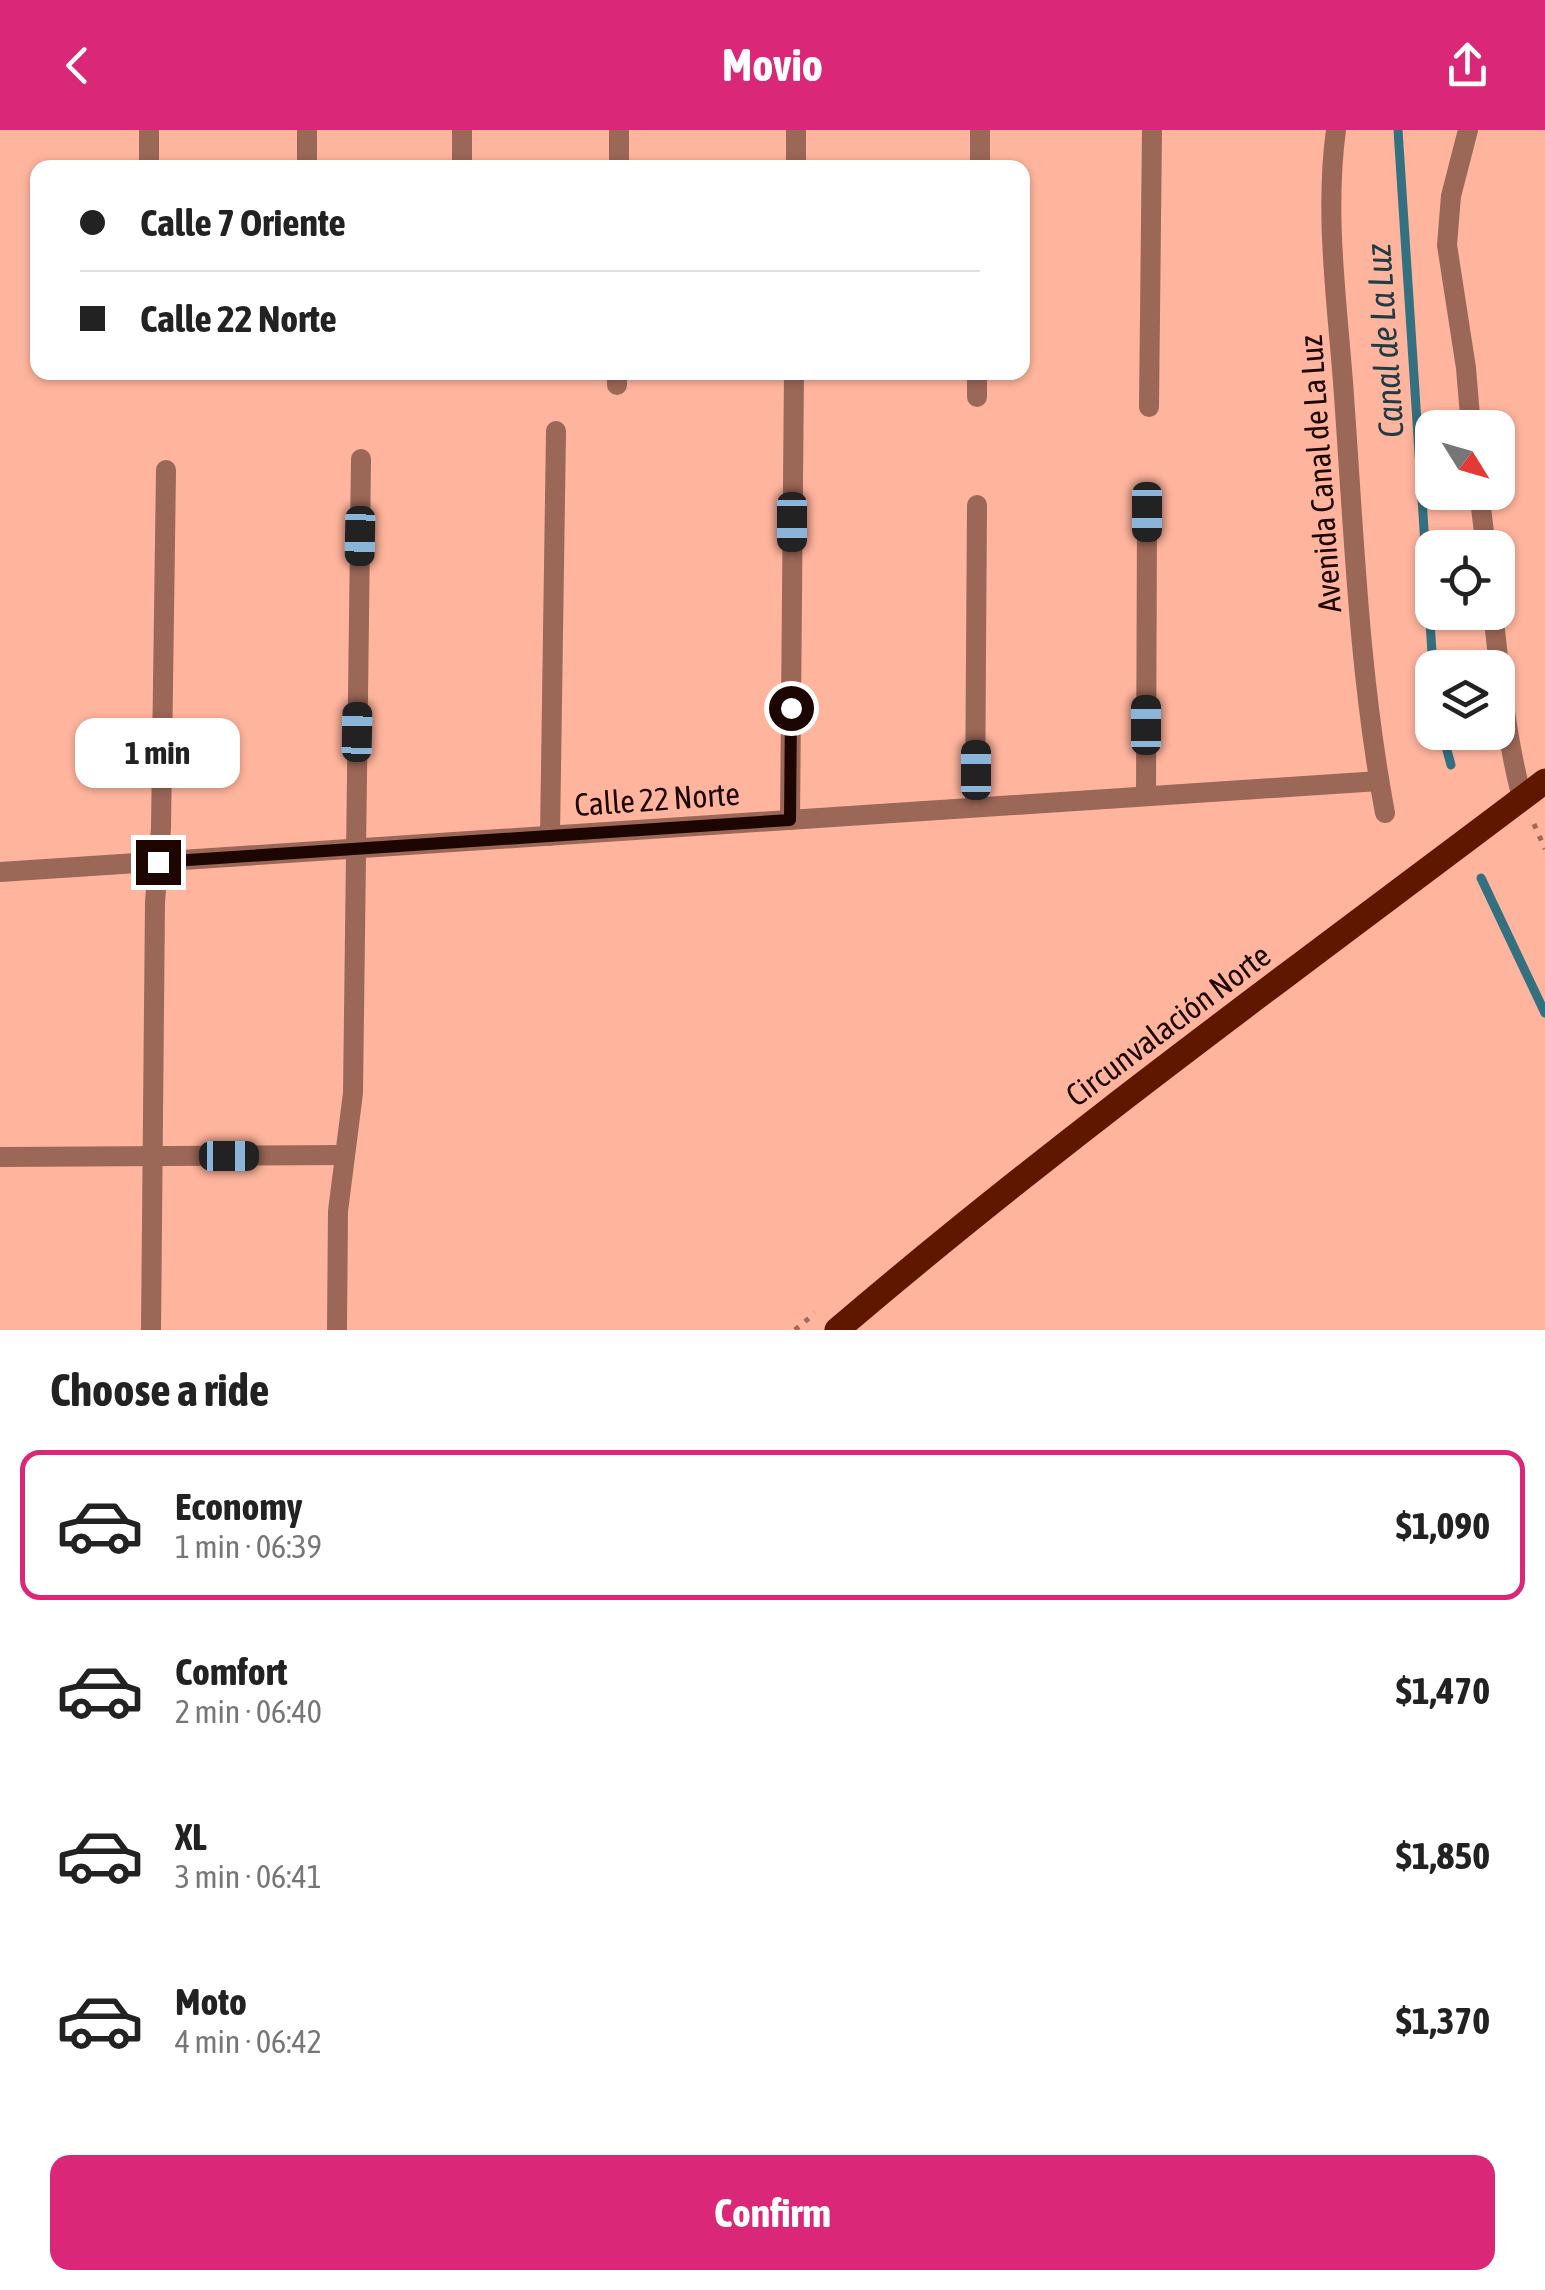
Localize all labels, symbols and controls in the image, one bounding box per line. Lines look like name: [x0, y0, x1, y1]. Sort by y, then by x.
icon: back: [50, 38, 105, 93]
icon: share: [1440, 38, 1495, 93]
text: Movio: [722, 39, 823, 91]
text: Calle 7 Oriente: [140, 201, 346, 244]
water label: Canal de La Luz: [1357, 242, 1411, 439]
text: Calle 22 Norte: [140, 297, 337, 340]
street label: Avenida Canal de La Luz: [1292, 334, 1348, 614]
north arrow: [1415, 410, 1515, 510]
map controls: [1415, 410, 1515, 750]
car: [1132, 482, 1162, 542]
car: [777, 492, 807, 552]
car: [344, 506, 376, 566]
button: locate: [1415, 530, 1515, 630]
button: layers: [1415, 650, 1515, 750]
route start: [769, 686, 814, 731]
car: [1131, 695, 1161, 755]
car: [341, 702, 373, 762]
callout: 1 min: [76, 717, 240, 787]
text: 1 min: [125, 734, 190, 771]
car: [961, 740, 991, 800]
street label: Calle 22 Norte: [573, 775, 741, 823]
route end: [136, 840, 181, 885]
street label: Circunvalación Norte: [1059, 936, 1277, 1114]
car: [199, 1141, 259, 1171]
text: Choose a ride: [50, 1364, 269, 1416]
icon: car: [55, 1480, 145, 1570]
text: Economy: [175, 1485, 302, 1528]
text: $1,090: [1396, 1504, 1490, 1547]
text: 1 min · 06:39: [175, 1528, 322, 1565]
icon: car: [55, 1645, 145, 1735]
text: Comfort: [175, 1650, 287, 1693]
text: $1,470: [1396, 1669, 1490, 1712]
text: 2 min · 06:40: [175, 1693, 322, 1730]
icon: car: [55, 1810, 145, 1900]
text: XL: [175, 1815, 207, 1858]
text: $1,850: [1396, 1834, 1490, 1877]
text: 3 min · 06:41: [175, 1858, 322, 1895]
icon: car: [55, 1975, 145, 2065]
text: Moto: [175, 1980, 247, 2023]
text: $1,370: [1396, 1999, 1490, 2042]
text: 4 min · 06:42: [175, 2023, 322, 2060]
button: Confirm: [50, 2155, 1495, 2270]

